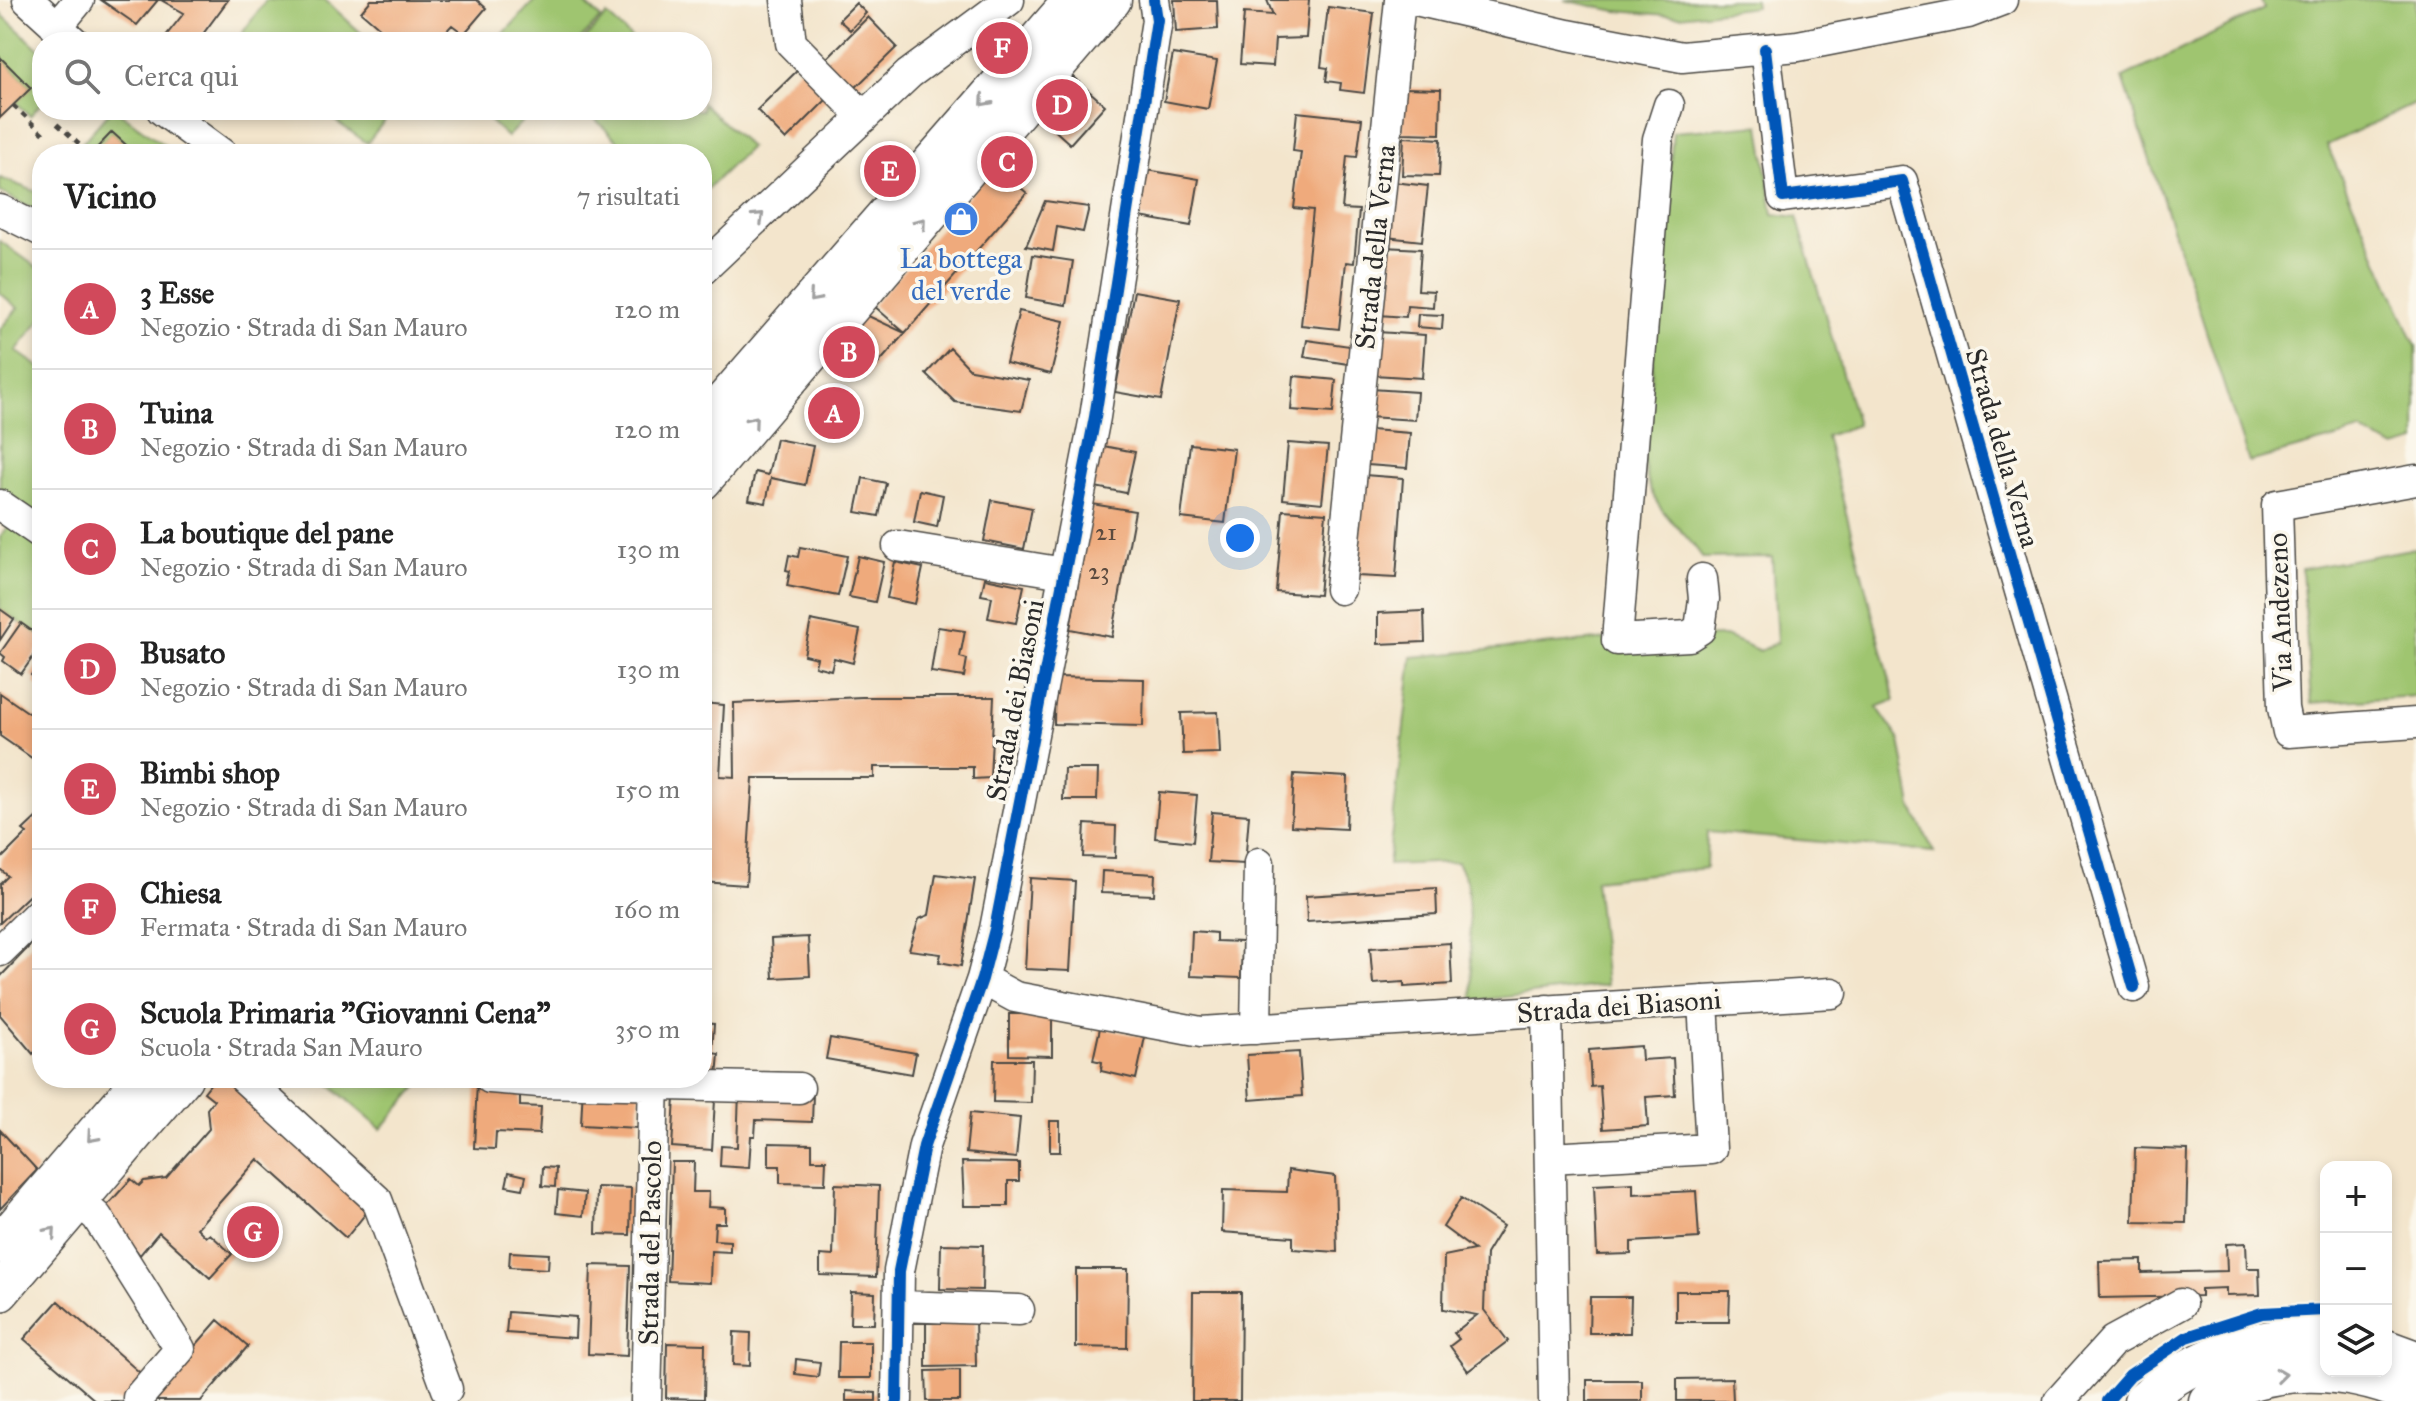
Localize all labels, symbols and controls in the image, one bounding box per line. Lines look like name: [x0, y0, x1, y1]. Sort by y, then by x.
pin: F: [976, 18, 1028, 78]
search box: [32, 32, 712, 120]
icon: search: [60, 54, 104, 98]
text: Cerca qui: [124, 58, 238, 94]
pin: D: [1036, 75, 1088, 135]
one-way arrow: [980, 92, 995, 107]
pin: C: [981, 132, 1033, 192]
pin: E: [864, 141, 916, 201]
street label: Strada della Verna: [1347, 143, 1403, 351]
text: Vicino: [64, 176, 156, 217]
text: 7 risultati: [577, 180, 680, 212]
shop icon: La bottega del verde: [942, 200, 980, 238]
one-way arrow: [749, 212, 764, 226]
one-way arrow: [911, 218, 926, 233]
place label: La bottega del verde: [900, 241, 1023, 308]
text: 3 Esse: [140, 275, 214, 311]
one-way arrow: [810, 288, 824, 303]
text: A: [81, 293, 99, 325]
text: 120 m: [614, 293, 680, 325]
text: Negozio · Strada di San Mauro: [140, 311, 468, 343]
pin: B: [823, 322, 875, 382]
street label: Strada della Verna: [1958, 344, 2048, 552]
pin: A: [808, 383, 860, 443]
text: Tuina: [140, 395, 213, 431]
text: B: [81, 413, 99, 445]
text: 120 m: [614, 413, 680, 445]
one-way arrow: [743, 416, 757, 431]
text: Negozio · Strada di San Mauro: [140, 431, 468, 463]
text: La boutique del pane: [140, 515, 394, 551]
house number: 21: [1095, 517, 1117, 547]
your location: [1220, 518, 1260, 558]
street label: Via Andezeno: [2260, 532, 2300, 693]
text: C: [81, 533, 99, 565]
text: 130 m: [617, 533, 680, 565]
text: Negozio · Strada di San Mauro: [140, 551, 468, 583]
house number: 23: [1088, 556, 1110, 586]
street label: Strada dei Biasoni: [978, 596, 1052, 804]
text: Busato: [140, 635, 225, 671]
text: D: [80, 653, 100, 685]
text: 130 m: [617, 653, 680, 685]
text: Negozio · Strada di San Mauro: [140, 671, 468, 703]
text: Bimbi shop: [140, 755, 280, 791]
text: E: [81, 773, 99, 805]
text: 150 m: [615, 773, 680, 805]
text: Negozio · Strada di San Mauro: [140, 791, 468, 823]
text: Chiesa: [140, 875, 221, 911]
text: F: [82, 893, 99, 925]
text: 160 m: [614, 893, 680, 925]
text: Fermata · Strada di San Mauro: [140, 911, 467, 943]
street label: Strada dei Biasoni: [1516, 981, 1723, 1031]
text: Scuola Primaria "Giovanni Cena": [140, 995, 550, 1031]
text: G: [80, 1013, 100, 1045]
text: 350 m: [615, 1013, 680, 1045]
text: Scuola · Strada San Mauro: [140, 1031, 423, 1063]
one-way arrow: [87, 1128, 102, 1143]
street label: Strada del Pascolo: [631, 1140, 669, 1346]
map controls: [2320, 1161, 2392, 1377]
button: +: [2320, 1161, 2392, 1233]
pin: G: [227, 1202, 279, 1262]
one-way arrow: [41, 1227, 56, 1242]
button: −: [2320, 1233, 2392, 1305]
button: layers: [2320, 1305, 2392, 1377]
one-way arrow: [2274, 1367, 2288, 1384]

